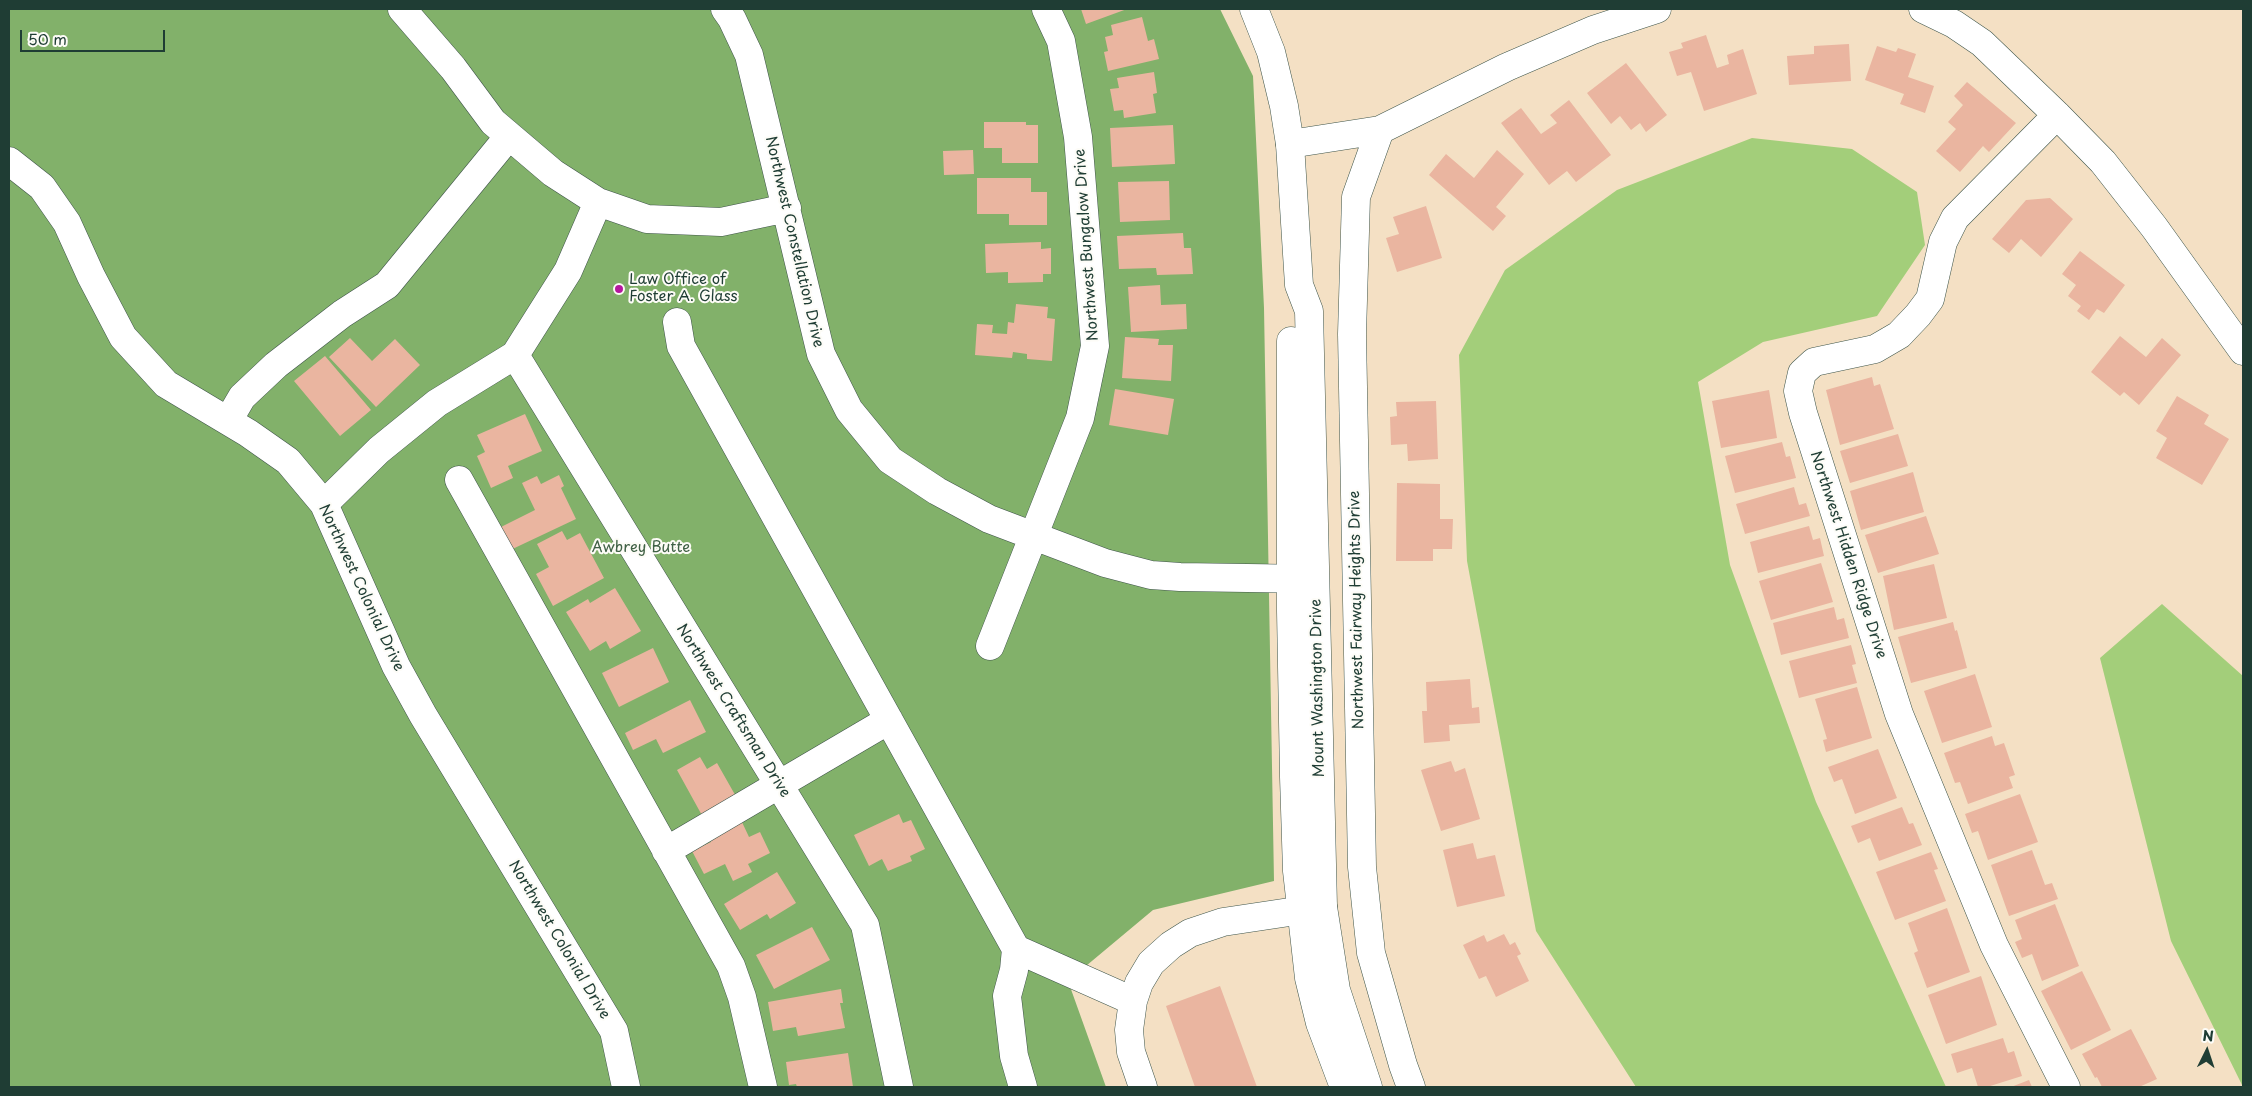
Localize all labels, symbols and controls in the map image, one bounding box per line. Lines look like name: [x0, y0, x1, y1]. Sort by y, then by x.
scale bar: [22, 20, 168, 52]
text: 50 m: [28, 27, 67, 50]
street label: Northwest Constellation Drive: [761, 135, 827, 349]
street label: Northwest Bungalow Drive: [1071, 148, 1103, 342]
place label: Law Office of Foster A. Glass: [629, 271, 738, 306]
marker: Law Office of Foster A. Glass: [613, 283, 625, 295]
street label: Northwest Hidden Ridge Drive: [1806, 449, 1890, 661]
street label: Northwest Fairway Heights Drive: [1346, 491, 1368, 729]
street label: Northwest Colonial Drive: [314, 502, 408, 674]
park label: Awbrey Butte: [592, 539, 690, 557]
street label: Mount Washington Drive: [1307, 599, 1329, 777]
street label: Northwest Craftsman Drive: [672, 621, 794, 801]
street label: Northwest Colonial Drive: [504, 857, 614, 1023]
text: N: [2202, 1025, 2214, 1046]
north arrow: [2182, 1026, 2232, 1076]

